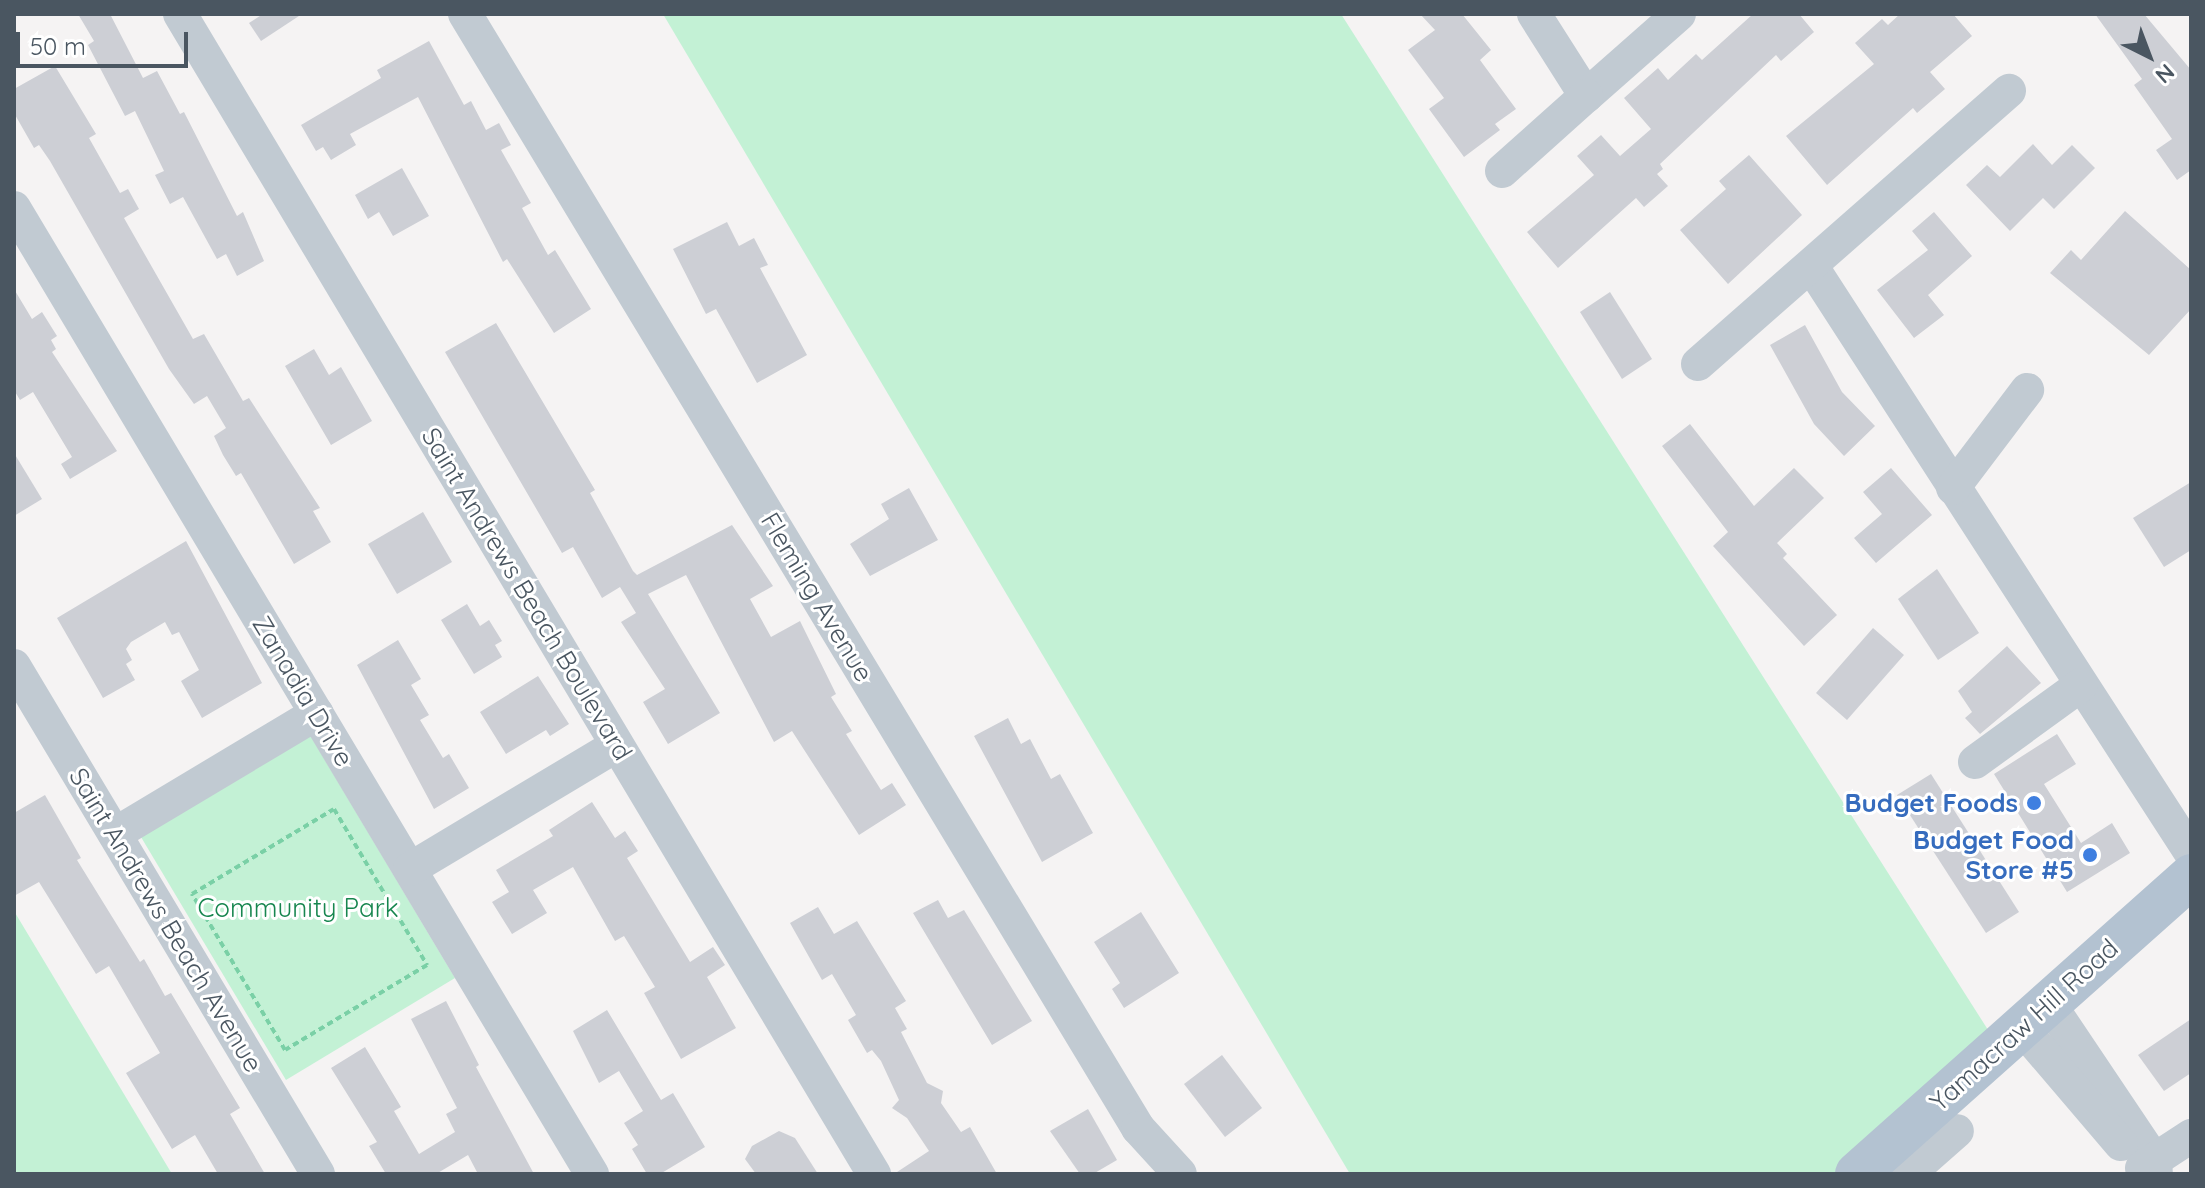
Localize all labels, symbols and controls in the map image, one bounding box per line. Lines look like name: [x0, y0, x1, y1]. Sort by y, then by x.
scale bar: [20, 16, 192, 66]
north arrow: [2109, 16, 2189, 96]
text: 50 m: [30, 31, 86, 61]
text: N: [2150, 58, 2180, 90]
street label: Saint Andrews Beach Boulevard: [415, 422, 639, 766]
street label: Fleming Avenue: [754, 507, 880, 687]
street label: Zanadia Drive: [246, 610, 360, 772]
street label: Saint Andrews Beach Avenue: [63, 762, 269, 1078]
place label: Budget Foods: [1845, 787, 2018, 819]
marker: Budget Foods: [2025, 794, 2043, 812]
place label: Budget Food Store #5: [1913, 824, 2074, 886]
marker: Budget Food Store #5: [2081, 846, 2099, 864]
park label: Community Park: [197, 892, 399, 924]
street label: Yamacraw Hill Road: [1924, 932, 2124, 1118]

